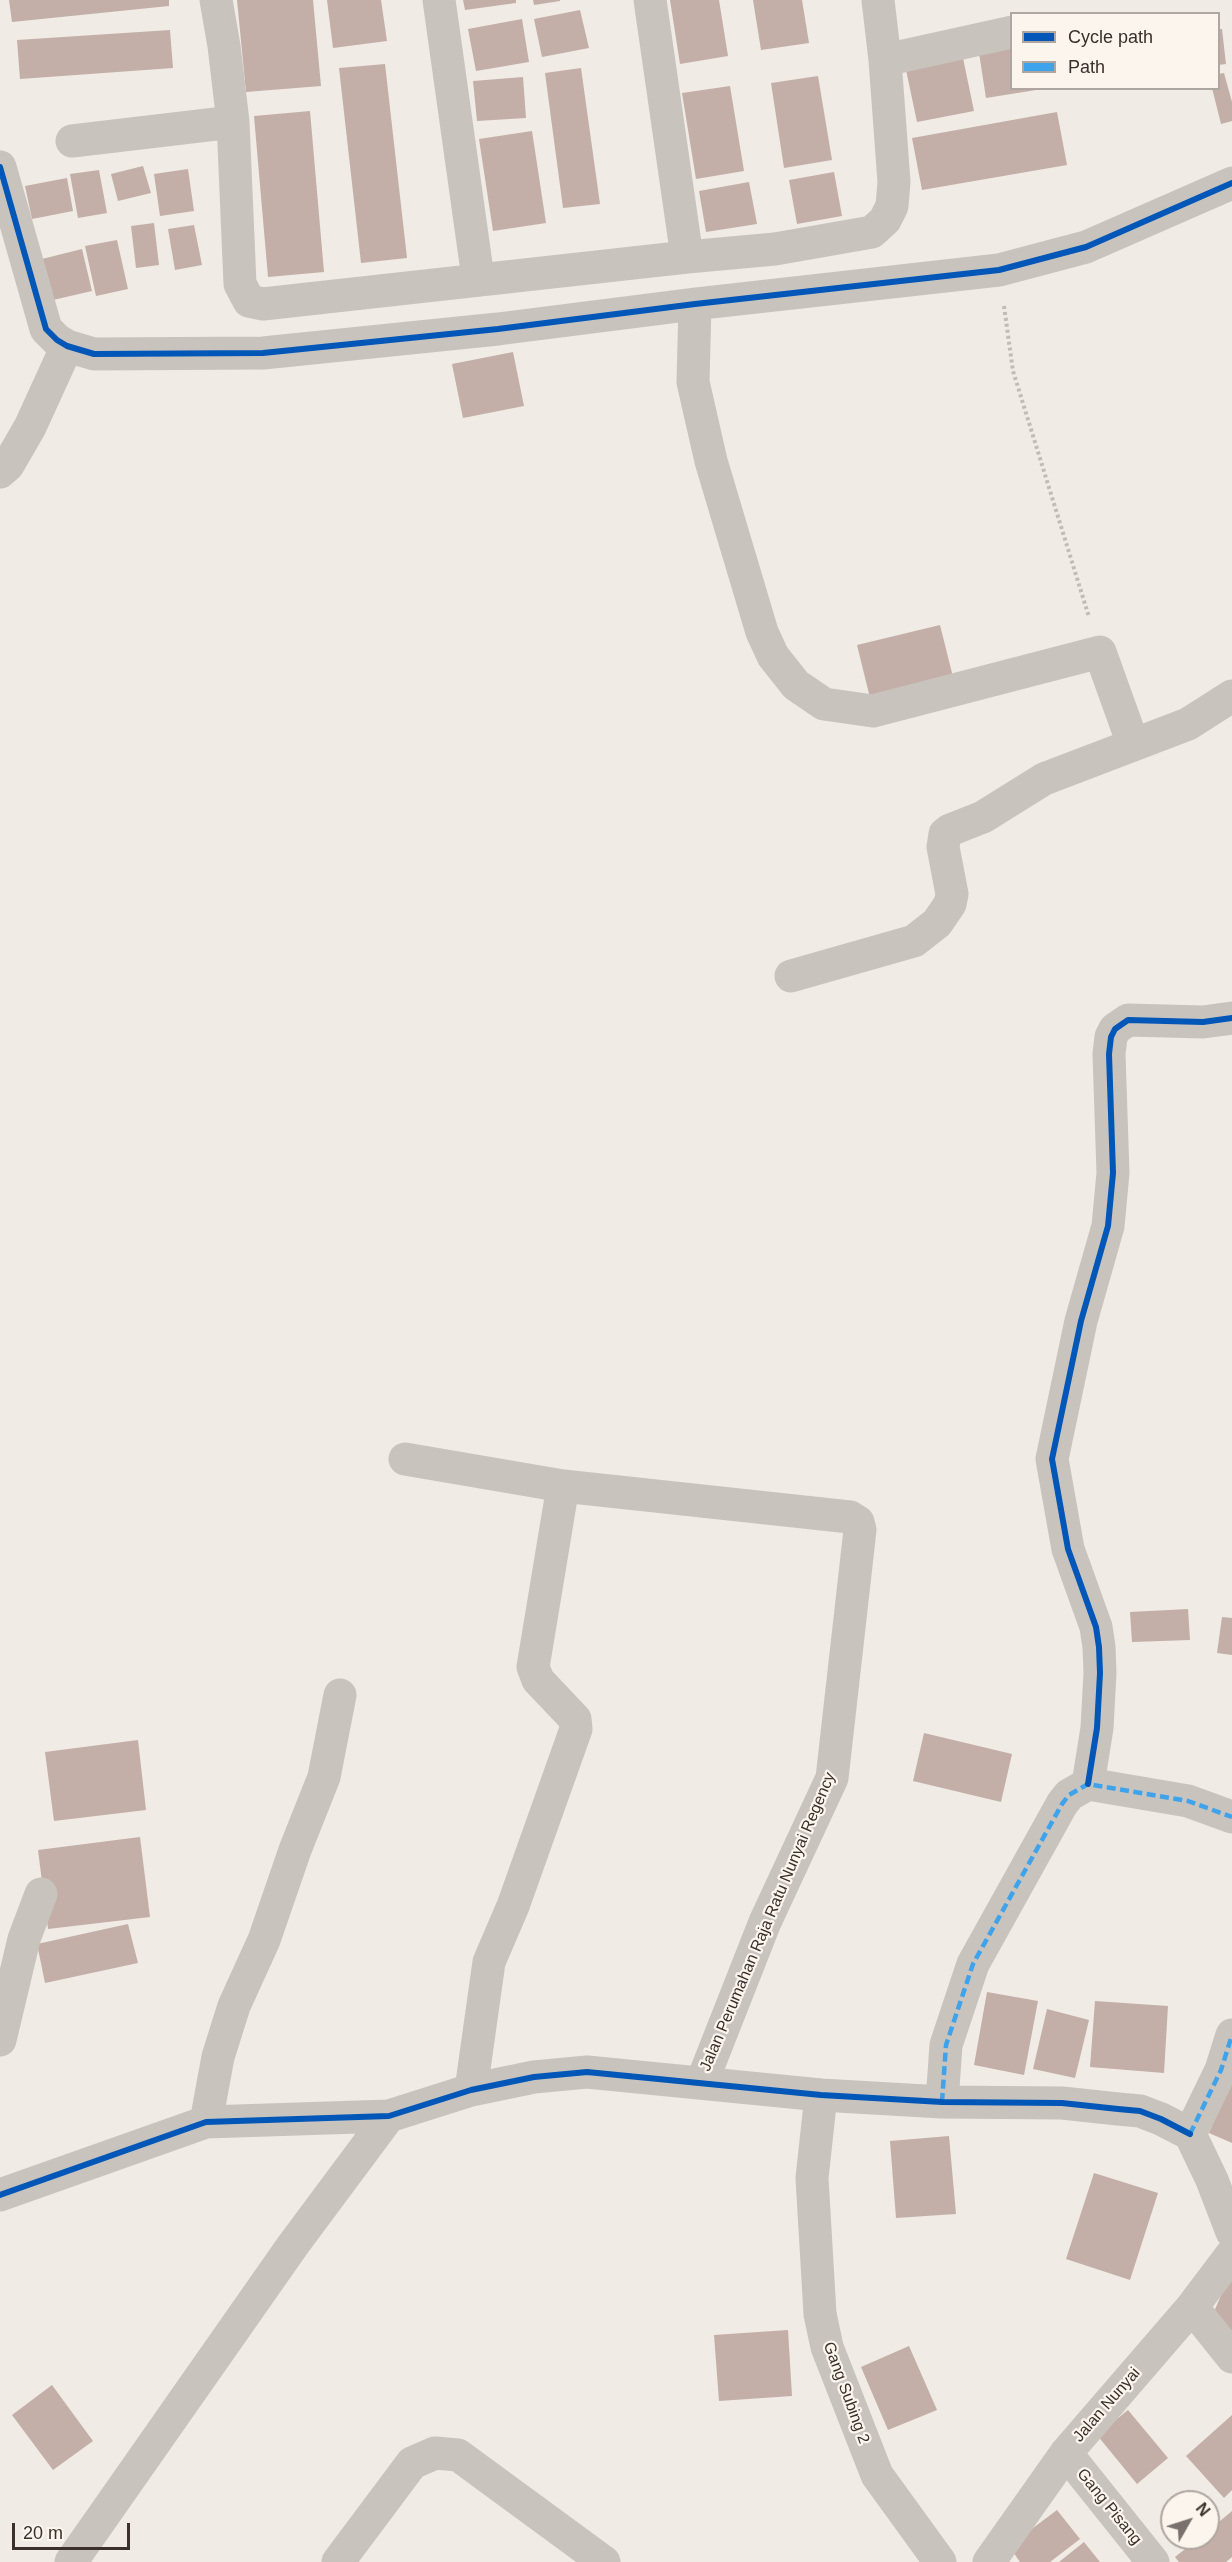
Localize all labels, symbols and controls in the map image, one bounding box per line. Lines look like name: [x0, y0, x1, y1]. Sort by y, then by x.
legend: [1010, 12, 1220, 90]
text: Cycle path: [1068, 27, 1153, 47]
text: Path: [1068, 57, 1105, 77]
street label: Jalan Perumahan Raja Ratu Nunyai Regency: [696, 1770, 840, 2074]
street label: Gang Subing 2: [819, 2340, 873, 2446]
street label: Jalan Nunyai: [1069, 2364, 1145, 2446]
street label: Gang Pisang: [1072, 2465, 1146, 2549]
north arrow: [1160, 2490, 1220, 2550]
text: N: [1193, 2500, 1213, 2519]
scale bar: [15, 2511, 134, 2549]
text: 20 m: [23, 2523, 63, 2543]

